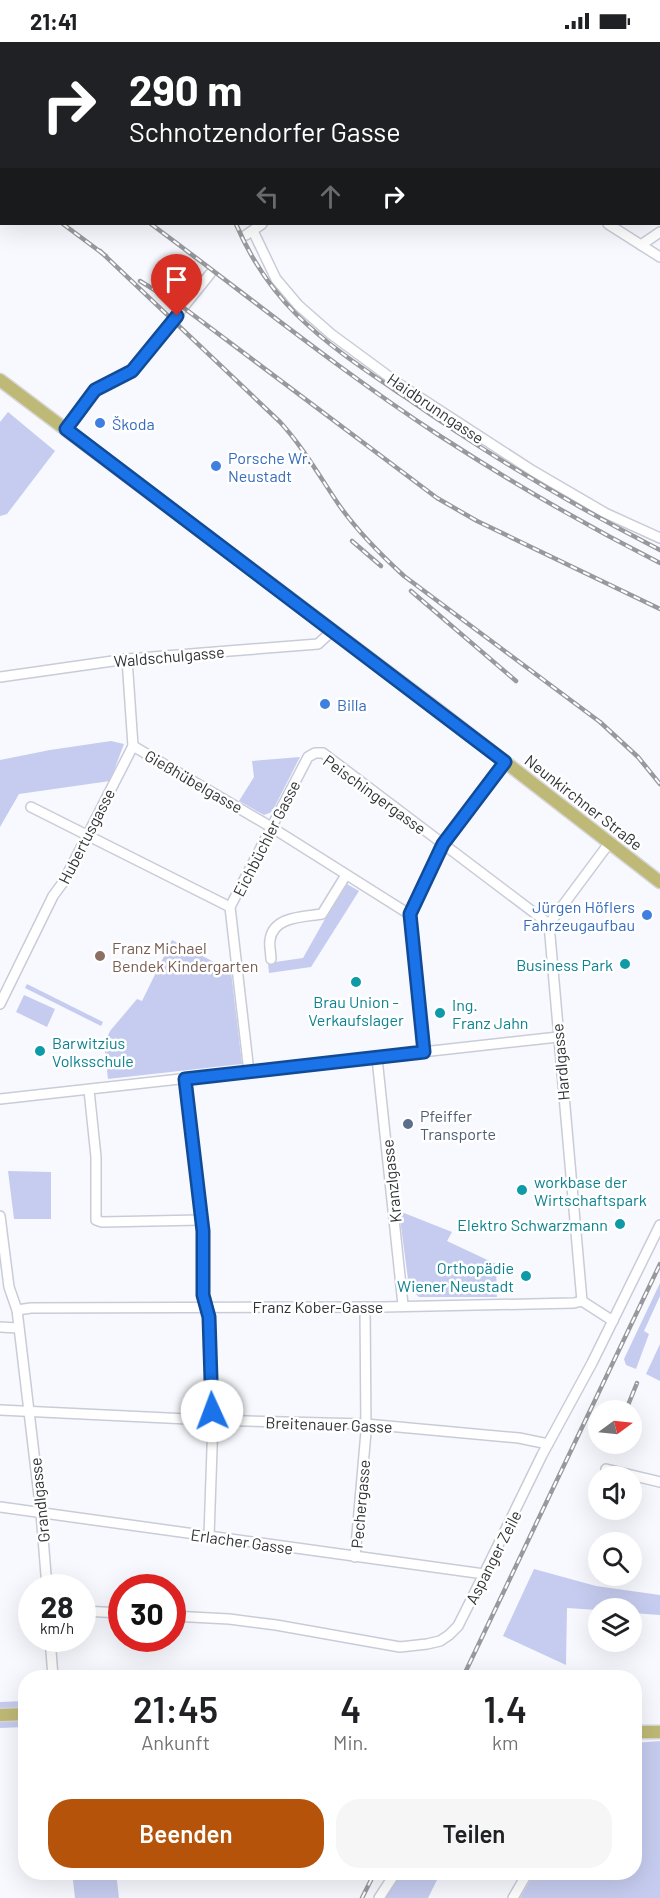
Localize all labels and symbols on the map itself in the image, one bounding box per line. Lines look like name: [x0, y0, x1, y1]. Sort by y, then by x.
pin: [151, 254, 202, 316]
street label: Haidbrunngasse: [384, 369, 488, 447]
place label: Škoda: [112, 414, 155, 433]
marker: Škoda: [93, 416, 107, 430]
place label: Porsche Wr. Neustadt: [228, 448, 312, 485]
marker: Porsche Wr. Neustadt: [209, 459, 223, 473]
street label: Waldschulgasse: [113, 642, 225, 670]
place label: Billa: [337, 695, 367, 714]
marker: Billa: [318, 697, 332, 711]
street label: Gießhübelgasse: [142, 745, 246, 817]
street label: Peischingergasse: [320, 750, 430, 838]
street label: Neunkirchner Straße: [521, 750, 647, 854]
street label: Eichbüchler Gasse: [229, 777, 303, 899]
street label: Hubertusgasse: [54, 785, 118, 887]
place label: Jürgen Höflers Fahrzeugaufbau: [523, 897, 635, 934]
marker: Jürgen Höflers Fahrzeugaufbau: [640, 908, 654, 922]
place label: Franz Michael Bendek Kindergarten: [112, 938, 258, 975]
marker: Franz Michael Bendek Kindergarten: [93, 949, 107, 963]
place label: Business Park: [516, 955, 613, 974]
marker: Business Park: [618, 957, 632, 971]
marker: Brau Union - Verkaufslager: [349, 975, 363, 989]
place label: Brau Union - Verkaufslager: [308, 992, 404, 1029]
place label: Ing. Franz Jahn: [452, 995, 528, 1032]
marker: Ing. Franz Jahn: [433, 1006, 447, 1020]
street label: Hardlgasse: [547, 1023, 573, 1101]
place label: Barwitzius Volksschule: [52, 1033, 134, 1070]
marker: Barwitzius Volksschule: [33, 1044, 47, 1058]
place label: Pfeiffer Transporte: [420, 1106, 496, 1143]
marker: Pfeiffer Transporte: [401, 1117, 415, 1131]
street label: Kranzlgasse: [377, 1138, 405, 1224]
place label: workbase der Wirtschaftspark: [534, 1172, 647, 1209]
marker: workbase der Wirtschaftspark: [515, 1183, 529, 1197]
place label: Elektro Schwarzmann: [457, 1215, 608, 1234]
marker: Elektro Schwarzmann: [613, 1217, 627, 1231]
place label: Orthopädie Wiener Neustadt: [397, 1258, 514, 1295]
marker: Orthopädie Wiener Neustadt: [519, 1269, 533, 1283]
street label: Franz Kober-Gasse: [253, 1297, 383, 1316]
position arrow: [180, 1379, 244, 1443]
north arrow: [588, 1400, 642, 1454]
street label: Breitenauer Gasse: [265, 1412, 393, 1436]
street label: Grandlgasse: [25, 1457, 53, 1543]
street label: Pechergasse: [347, 1459, 373, 1549]
street label: Aspanger Zeile: [461, 1507, 525, 1607]
street label: Erlacher Gasse: [190, 1524, 294, 1558]
speed limit sign: 30: [108, 1574, 186, 1652]

